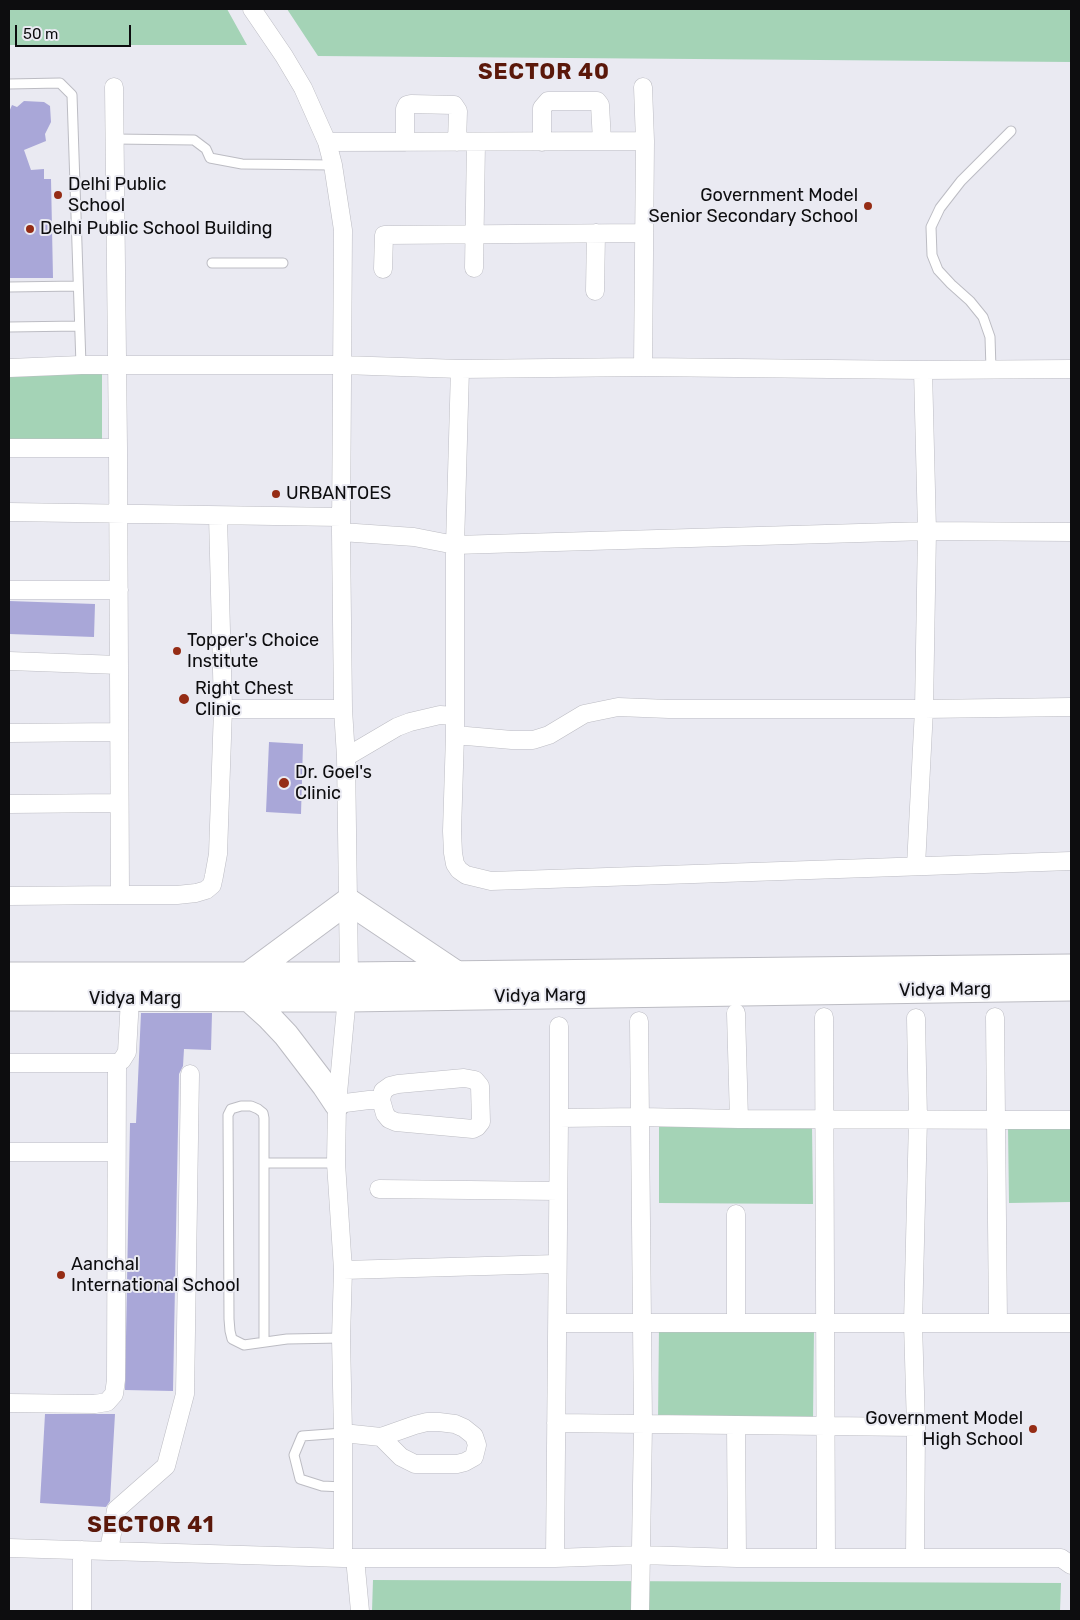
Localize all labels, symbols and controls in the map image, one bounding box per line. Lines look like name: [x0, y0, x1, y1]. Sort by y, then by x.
scale bar: [18, 15, 134, 47]
text: 50 m: [23, 25, 58, 43]
district label: SECTOR 40: [477, 60, 611, 86]
place label: Delhi Public School: [68, 174, 166, 216]
place label: Government Model Senior Secondary School: [648, 185, 858, 228]
marker: Delhi Public School: [52, 189, 64, 201]
marker: Government Model Senior Secondary School: [862, 200, 874, 212]
place label: Delhi Public School Building: [40, 218, 273, 240]
marker: Delhi Public School Building: [24, 223, 36, 235]
place label: URBANTOES: [286, 483, 391, 505]
marker: URBANTOES: [270, 488, 282, 500]
place label: Topper's Choice Institute: [187, 630, 319, 672]
marker: Topper's Choice Institute: [171, 645, 183, 657]
place label: Right Chest Clinic: [195, 678, 293, 721]
marker: Right Chest Clinic: [177, 692, 191, 706]
place label: Dr. Goel's Clinic: [295, 762, 372, 804]
marker: Dr. Goel's Clinic: [277, 776, 291, 790]
street label: Vidya Marg: [899, 978, 991, 1002]
street label: Vidya Marg: [494, 984, 586, 1008]
street label: Vidya Marg: [89, 988, 181, 1010]
place label: Aanchal International School: [71, 1254, 240, 1296]
marker: Aanchal International School: [55, 1269, 67, 1281]
place label: Government Model High School: [865, 1408, 1023, 1450]
marker: Government Model High School: [1027, 1423, 1039, 1435]
district label: SECTOR 41: [86, 1513, 216, 1539]

